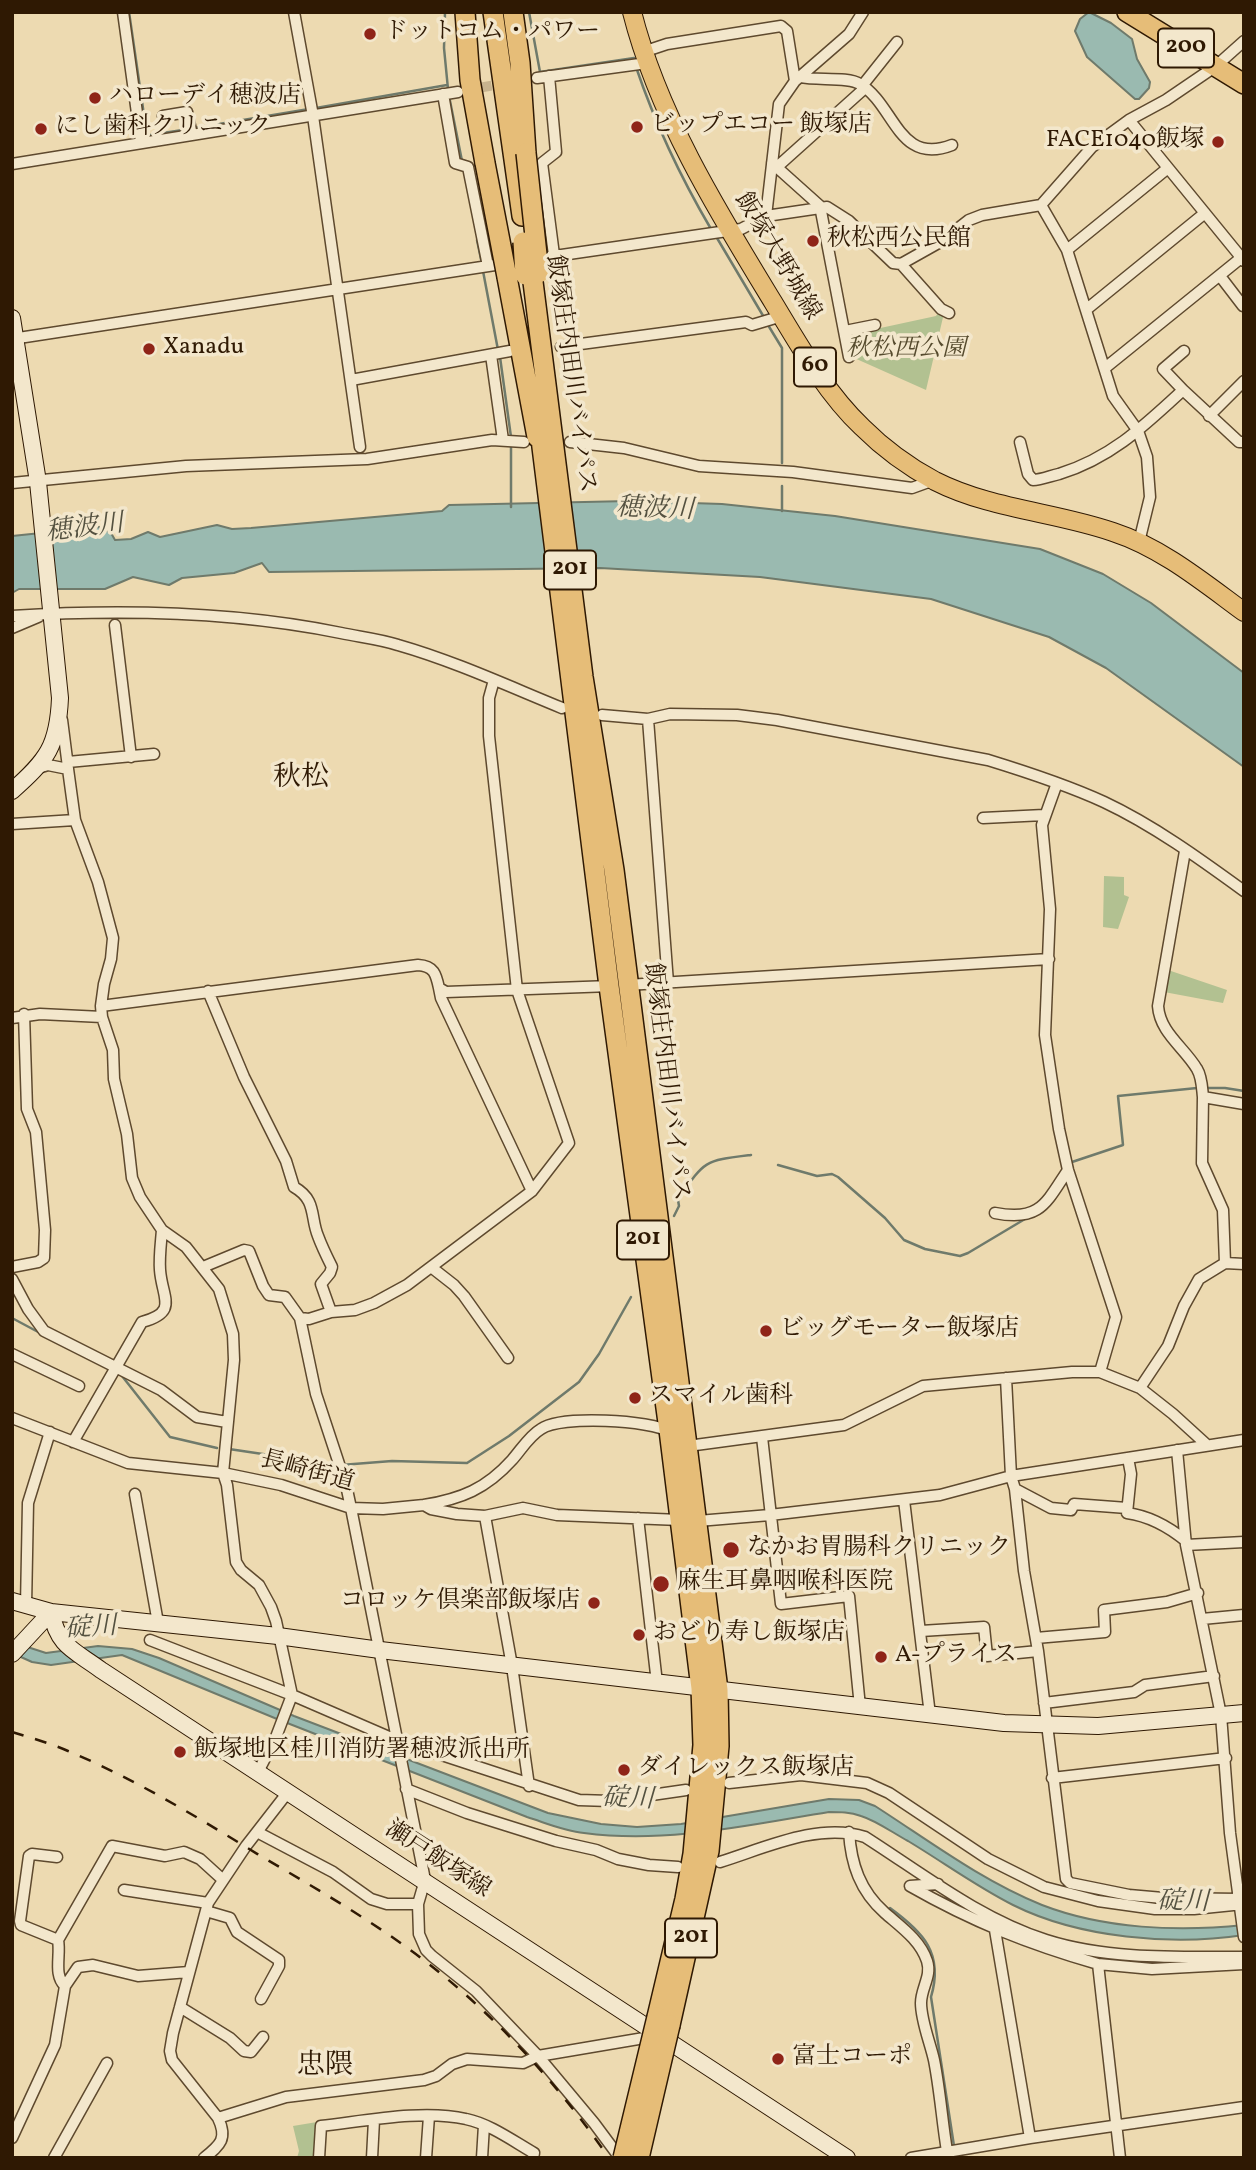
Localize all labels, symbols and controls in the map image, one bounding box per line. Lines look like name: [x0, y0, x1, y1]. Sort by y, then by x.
place label: ドットコム・パワー: [384, 20, 600, 48]
marker: ドットコム・パワー: [362, 26, 378, 42]
road number: 200: [1158, 28, 1214, 68]
place label: ハローデイ穂波店: [109, 84, 301, 112]
marker: ハローデイ穂波店: [87, 90, 103, 106]
place label: ビップエコー 飯塚店: [651, 113, 872, 141]
place label: にし歯科クリニック: [55, 115, 271, 143]
marker: ビップエコー 飯塚店: [629, 119, 645, 135]
marker: にし歯科クリニック: [33, 121, 49, 137]
place label: FACE1040飯塚: [1046, 128, 1204, 156]
marker: FACE1040飯塚: [1210, 134, 1226, 150]
street label: 飯塚大野城線: [727, 188, 825, 326]
place label: 秋松西公民館: [827, 227, 971, 255]
marker: 秋松西公民館: [805, 233, 821, 249]
street label: 飯塚庄内田川バイパス: [538, 253, 600, 495]
place label: Xanadu: [163, 335, 244, 363]
park label: 秋松西公園: [846, 337, 966, 365]
marker: Xanadu: [141, 341, 157, 357]
road number: 60: [794, 348, 836, 386]
water label: 穂波川: [615, 494, 695, 528]
water label: 穂波川: [44, 510, 126, 550]
road number: 201: [544, 550, 596, 590]
district label: 秋松: [273, 763, 329, 797]
street label: 飯塚庄内田川バイパス: [636, 961, 694, 1203]
road number: 201: [617, 1220, 669, 1260]
place label: ビッグモーター飯塚店: [780, 1317, 1019, 1345]
marker: ビッグモーター飯塚店: [758, 1323, 774, 1339]
place label: スマイル歯科: [649, 1384, 793, 1412]
marker: スマイル歯科: [627, 1390, 643, 1406]
street label: 長崎街道: [257, 1447, 357, 1499]
place label: なかお胃腸科クリニック: [747, 1536, 1011, 1564]
marker: なかお胃腸科クリニック: [721, 1540, 741, 1560]
place label: 麻生耳鼻咽喉科医院: [677, 1570, 893, 1598]
marker: 麻生耳鼻咽喉科医院: [651, 1574, 671, 1594]
place label: コロッケ倶楽部飯塚店: [340, 1589, 580, 1617]
marker: コロッケ倶楽部飯塚店: [586, 1595, 602, 1611]
water label: 碇川: [64, 1613, 118, 1647]
place label: おどり寿し飯塚店: [653, 1621, 845, 1649]
marker: おどり寿し飯塚店: [631, 1627, 647, 1643]
place label: A-プライス: [895, 1643, 1017, 1671]
marker: A-プライス: [873, 1649, 889, 1665]
place label: 飯塚地区桂川消防署穂波派出所: [194, 1738, 530, 1766]
marker: 飯塚地区桂川消防署穂波派出所: [172, 1744, 188, 1760]
place label: ダイレックス飯塚店: [638, 1756, 854, 1784]
marker: ダイレックス飯塚店: [616, 1762, 632, 1778]
water label: 碇川: [601, 1785, 655, 1817]
street label: 瀬戸飯塚線: [379, 1816, 495, 1906]
water label: 碇川: [1157, 1888, 1209, 1920]
road number: 201: [665, 1918, 717, 1957]
place label: 富士コーポ: [792, 2045, 912, 2073]
district label: 忠隈: [297, 2051, 353, 2085]
marker: 富士コーポ: [770, 2051, 786, 2067]

